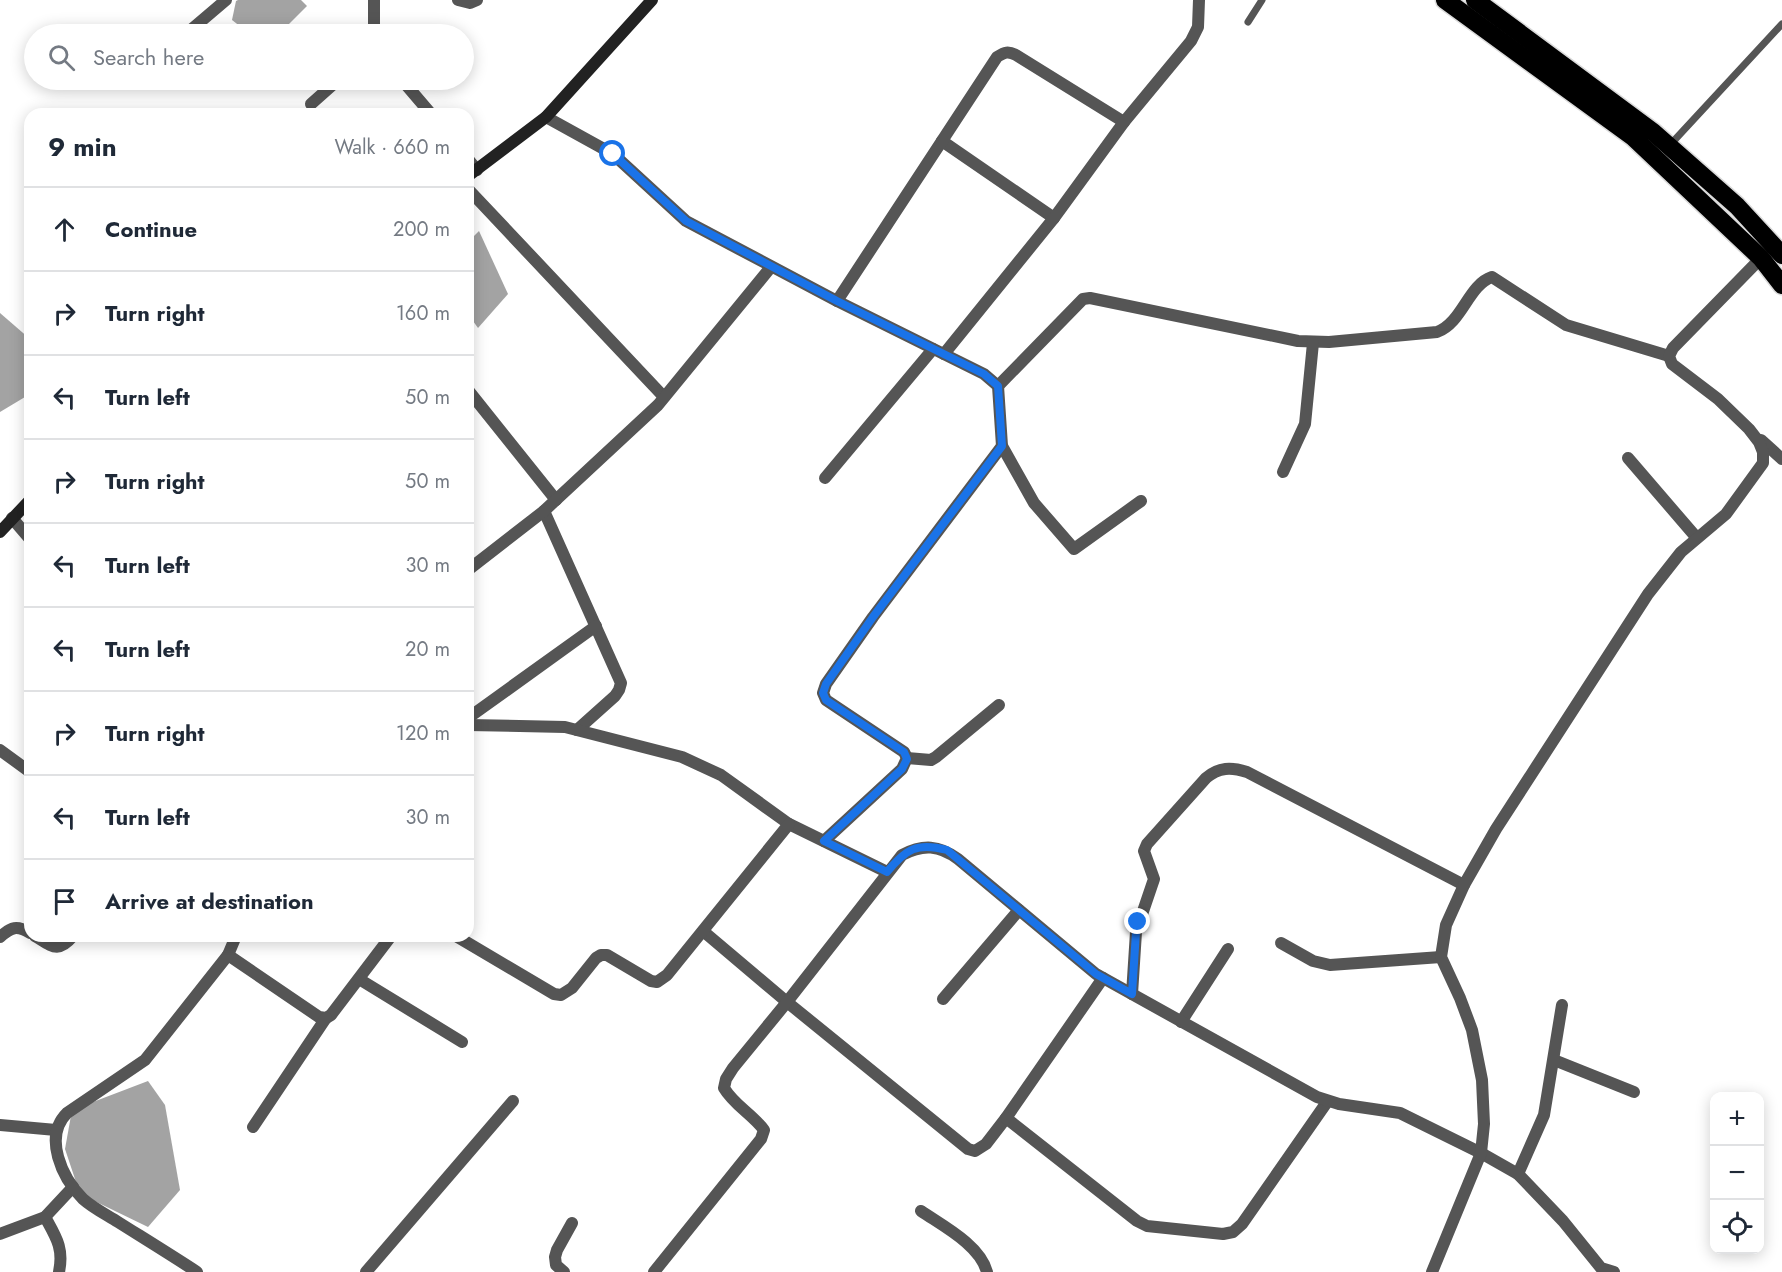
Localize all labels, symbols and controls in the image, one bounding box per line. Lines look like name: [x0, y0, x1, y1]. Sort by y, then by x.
search box: [24, 24, 474, 90]
icon: search: [45, 41, 78, 74]
text: Search here: [93, 41, 204, 73]
text: 9 min: [48, 128, 117, 166]
text: Walk · 660 m: [335, 133, 450, 162]
route start: [599, 140, 625, 166]
icon: ahead: [48, 213, 81, 246]
text: Continue: [105, 213, 197, 245]
text: 200 m: [393, 215, 450, 244]
icon: right: [48, 297, 81, 330]
text: Turn right: [105, 297, 205, 329]
text: 160 m: [396, 299, 450, 328]
icon: left: [48, 381, 81, 414]
text: Turn left: [105, 381, 190, 413]
text: 50 m: [405, 383, 450, 412]
icon: right: [48, 465, 81, 498]
text: Turn right: [105, 465, 205, 497]
text: 50 m: [405, 467, 450, 496]
icon: left: [48, 549, 81, 582]
text: Turn left: [105, 549, 190, 581]
text: 30 m: [405, 551, 450, 580]
icon: left: [48, 633, 81, 666]
text: Turn left: [105, 633, 190, 665]
text: 20 m: [405, 635, 450, 664]
icon: right: [48, 717, 81, 750]
text: Turn right: [105, 717, 205, 749]
text: 120 m: [396, 719, 450, 748]
icon: left: [48, 801, 81, 834]
text: Turn left: [105, 801, 190, 833]
text: 30 m: [405, 803, 450, 832]
icon: arrive: [48, 885, 81, 918]
text: Arrive at destination: [105, 885, 314, 917]
route end: [1124, 908, 1150, 934]
map controls: [1710, 1092, 1764, 1254]
button: +: [1710, 1092, 1764, 1146]
button: −: [1710, 1146, 1764, 1200]
button: locate: [1710, 1200, 1764, 1254]

